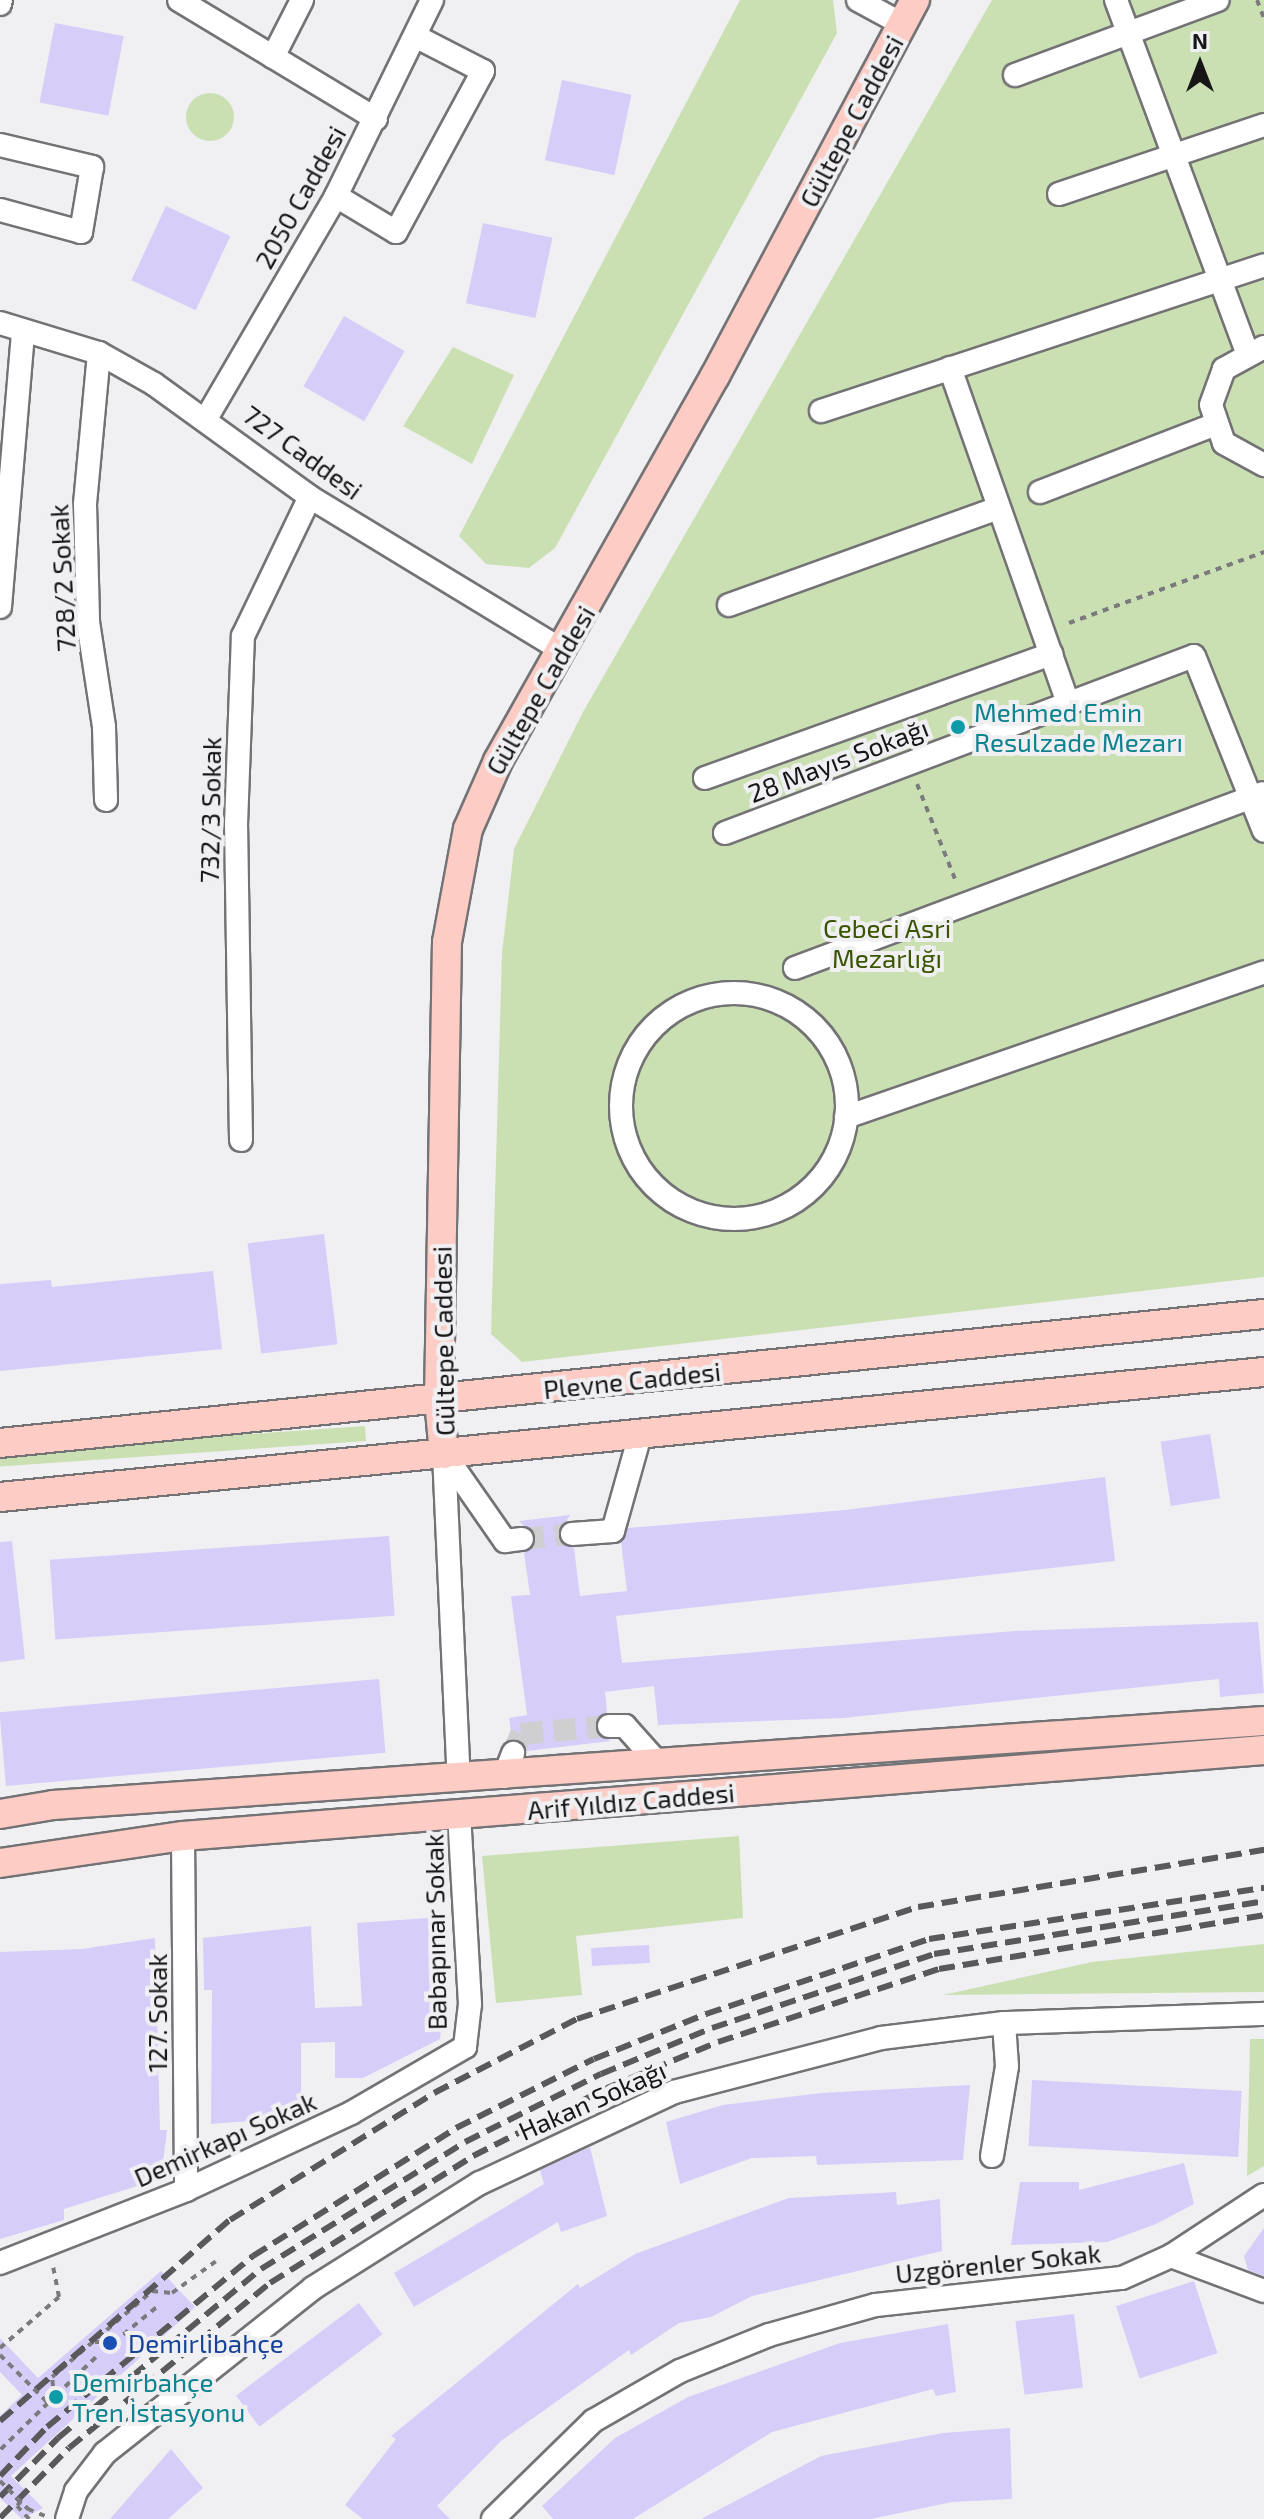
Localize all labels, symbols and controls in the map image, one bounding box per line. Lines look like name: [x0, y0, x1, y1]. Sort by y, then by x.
north arrow: [1160, 24, 1240, 104]
text: N: [1192, 27, 1208, 53]
street label: Gültepe Caddesi: [793, 30, 909, 212]
street label: 2050 Caddesi: [248, 120, 352, 274]
street label: 727 Caddesi: [237, 398, 369, 506]
street label: 728/2 Sokak: [43, 503, 81, 653]
street label: Gültepe Caddesi: [479, 600, 601, 780]
place label: Mehmed Emin Resulzade Mezarı: [974, 696, 1183, 758]
street label: 28 Mayıs Sokağı: [744, 711, 932, 809]
marker: Mehmed Emin Resulzade Mezarı: [949, 718, 967, 736]
street label: 732/3 Sokak: [193, 737, 227, 883]
park label: Cebeci Asri Mezarlığı: [823, 912, 951, 974]
street label: Gültepe Caddesi: [426, 1246, 460, 1436]
street label: Plevne Caddesi: [542, 1355, 722, 1405]
street label: Arif Yıldız Caddesi: [525, 1776, 737, 1826]
street label: Babapınar Sokak: [418, 1833, 452, 2031]
street label: 127. Sokak: [141, 1954, 173, 2072]
street label: Hakan Sokağı: [514, 2054, 670, 2146]
street label: Demirkapı Sokak: [129, 2085, 321, 2193]
street label: Uzgörenler Sokak: [893, 2237, 1103, 2289]
place label: Demirlibahçe: [128, 2327, 284, 2359]
marker: Demirlibahçe: [99, 2332, 121, 2354]
place label: Demirbahçe Tren İstasyonu: [72, 2366, 245, 2428]
marker: Demirbahçe Tren İstasyonu: [47, 2388, 65, 2406]

